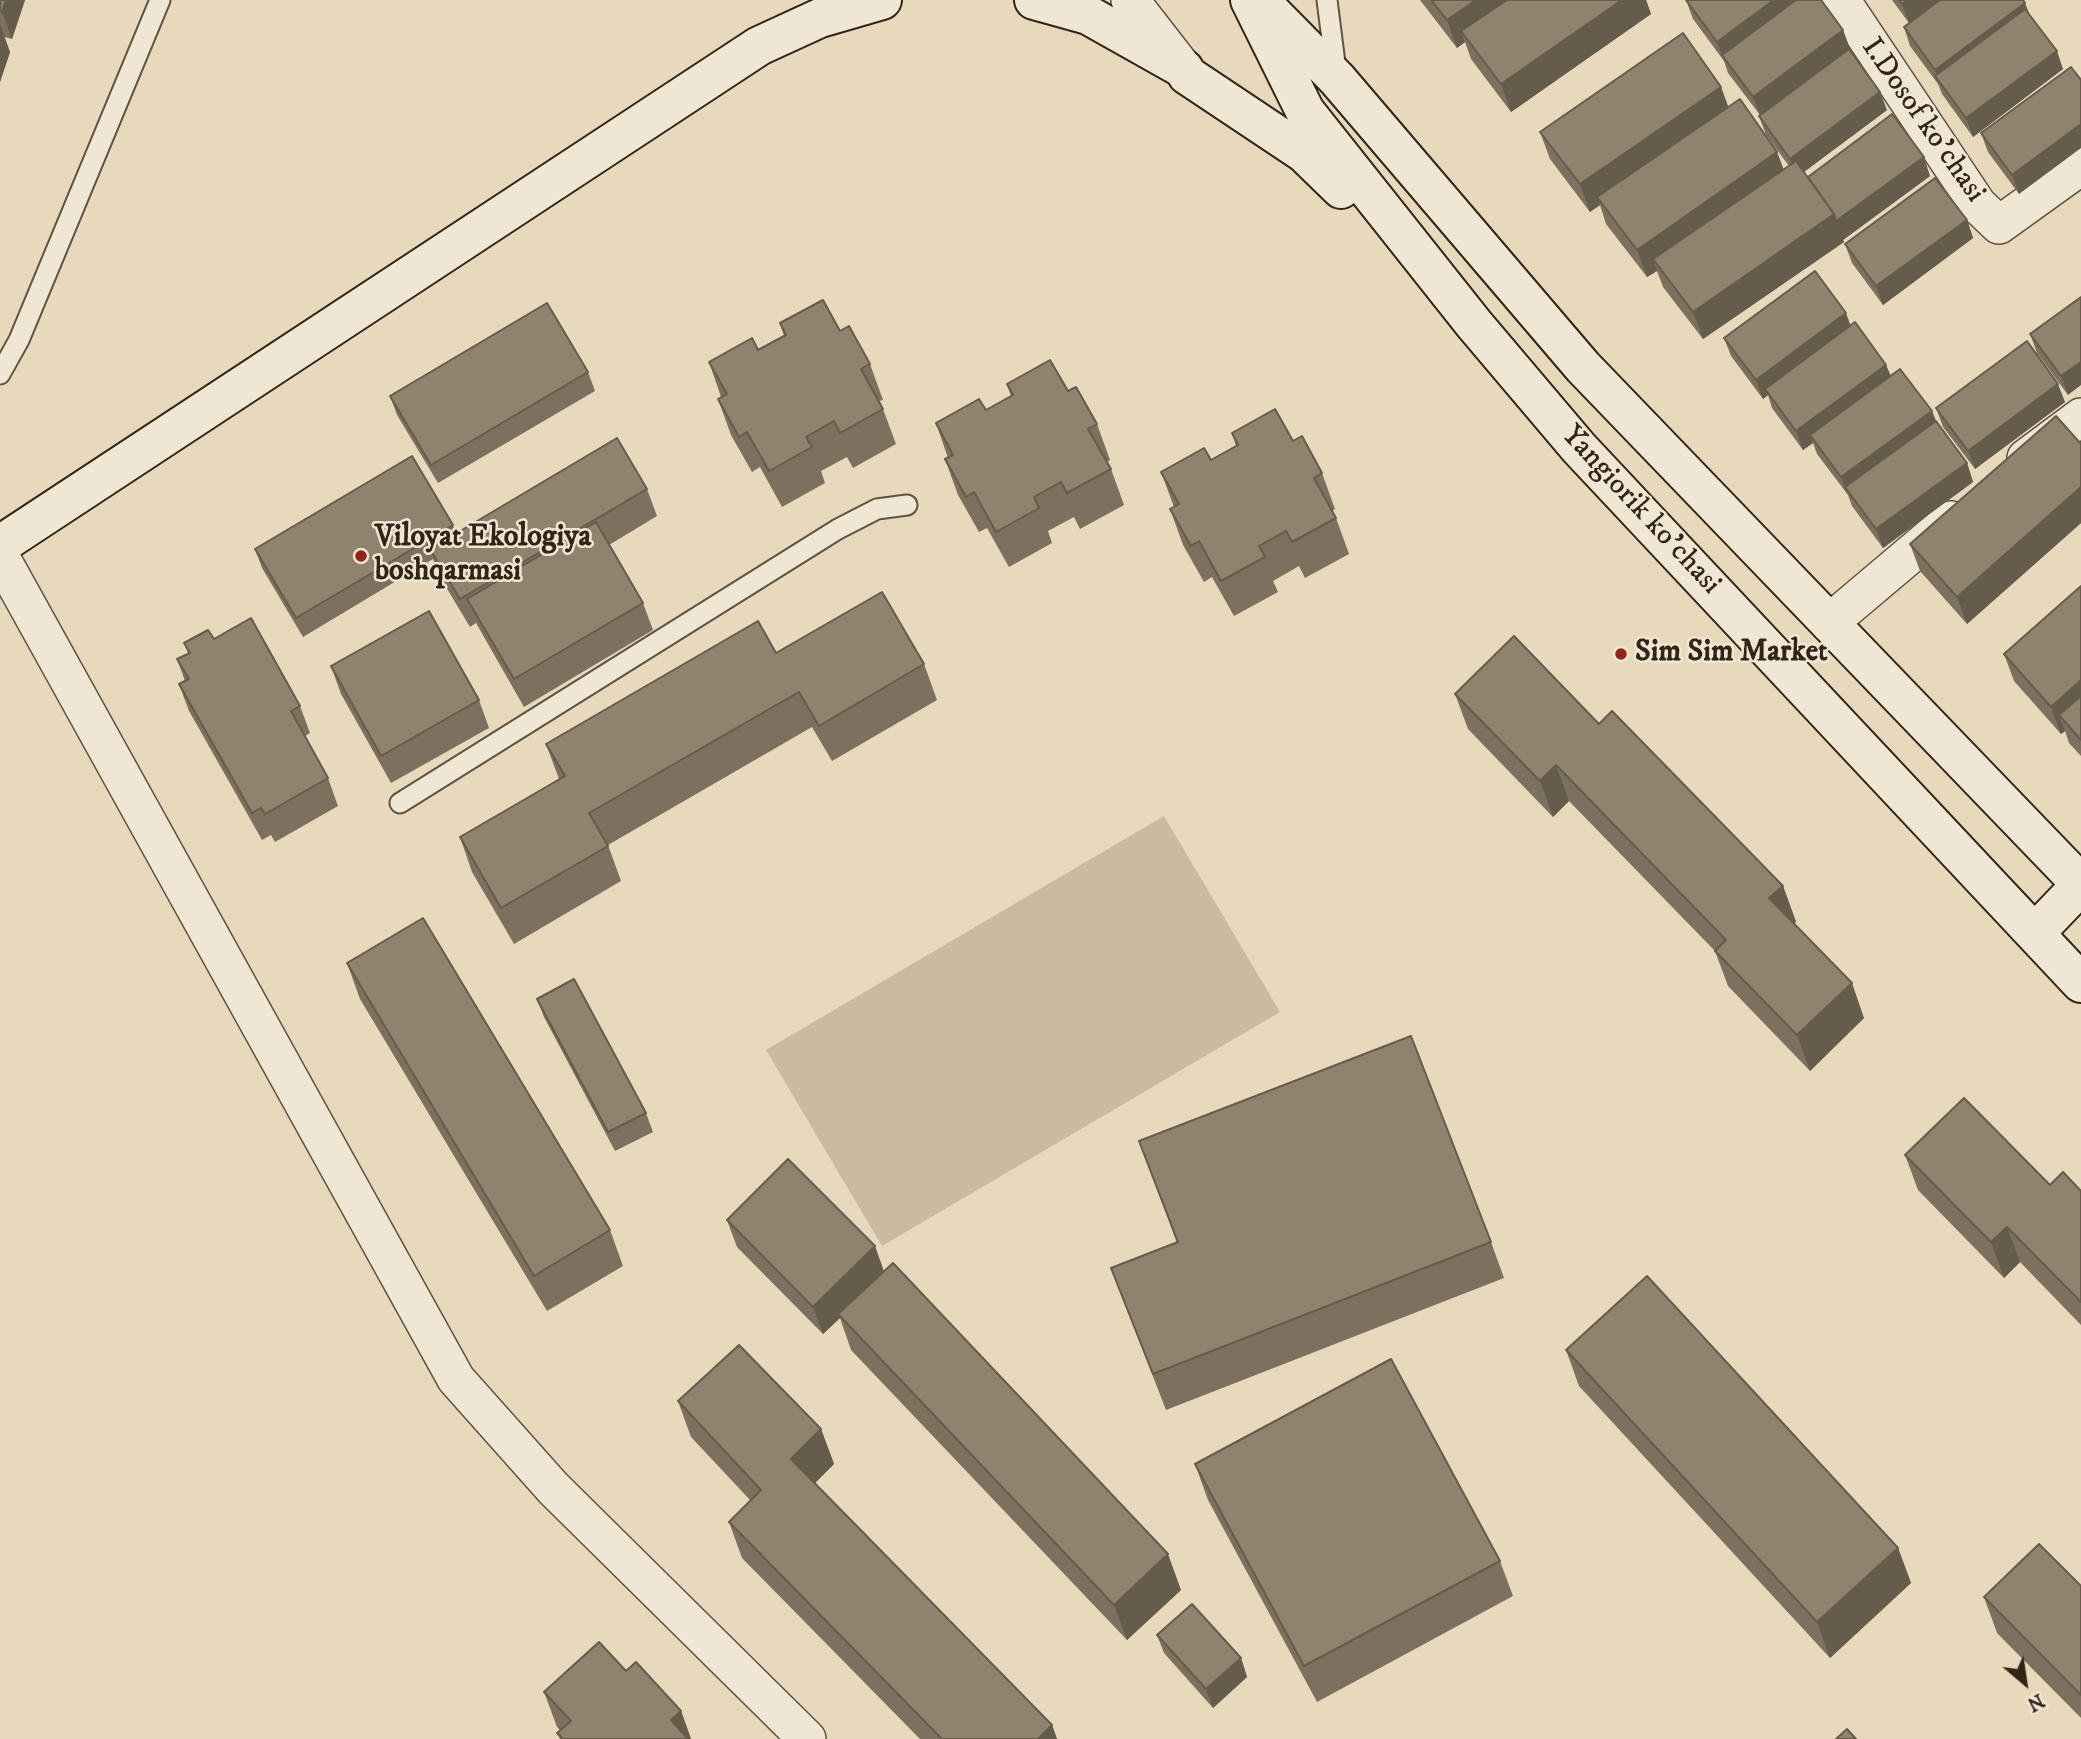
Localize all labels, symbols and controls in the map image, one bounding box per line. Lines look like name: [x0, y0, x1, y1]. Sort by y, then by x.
street label: I.Dosof ko'chasi: [1852, 32, 1992, 210]
street label: Yangiorik ko'chasi: [1553, 419, 1727, 603]
place label: Viloyat Ekologiya boshqarmasi: [375, 521, 591, 592]
marker: Viloyat Ekologiya boshqarmasi: [353, 548, 369, 564]
place label: Sim Sim Market: [1635, 636, 1828, 672]
marker: Sim Sim Market: [1613, 646, 1629, 662]
north arrow: [1990, 1648, 2060, 1718]
text: N: [2023, 1688, 2048, 1716]

